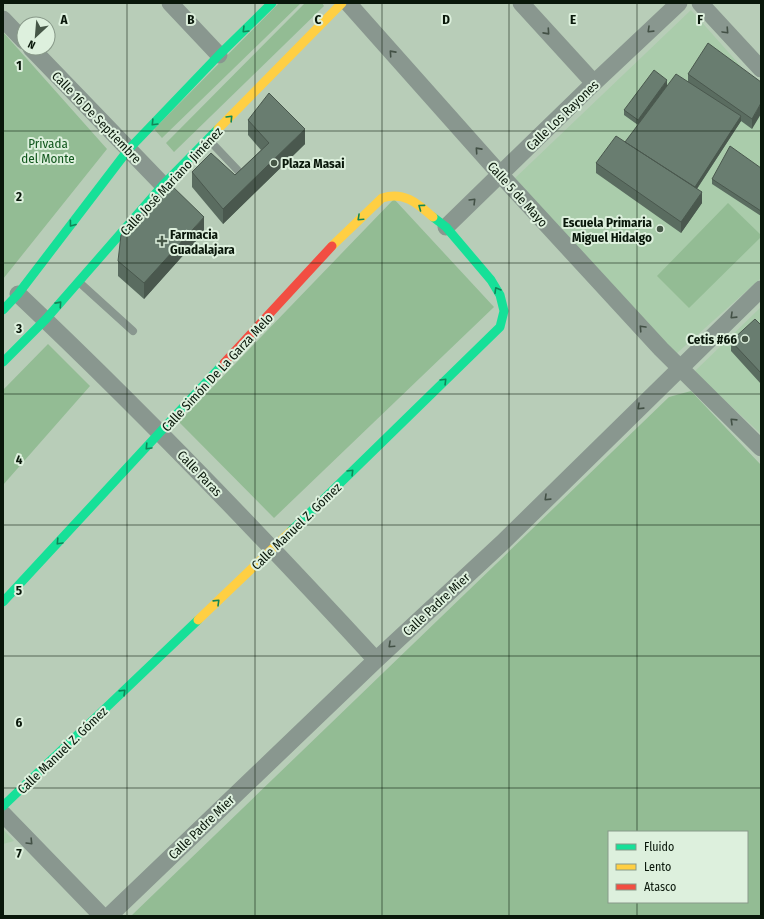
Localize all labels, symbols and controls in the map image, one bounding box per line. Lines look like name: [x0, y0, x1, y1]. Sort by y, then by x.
text: A: [59, 12, 68, 27]
text: B: [187, 12, 195, 27]
text: C: [315, 12, 322, 27]
text: D: [442, 12, 450, 27]
text: E: [570, 12, 576, 27]
text: F: [697, 12, 703, 27]
north arrow: [16, 16, 56, 56]
one-way arrow: [242, 25, 250, 33]
one-way arrow: [647, 25, 655, 33]
one-way arrow: [542, 27, 550, 35]
one-way arrow: [721, 27, 728, 34]
text: N: [26, 37, 38, 52]
one-way arrow: [390, 50, 397, 57]
text: 1: [16, 58, 22, 73]
street label: Calle 16 De Septiembre: [49, 68, 144, 166]
street label: Calle Los Rayones: [523, 77, 602, 154]
one-way arrow: [225, 115, 233, 123]
one-way arrow: [151, 118, 158, 126]
street label: Calle José Mariano Jiménez: [117, 124, 225, 239]
park label: Privada del Monte: [21, 136, 75, 166]
one-way arrow: [476, 147, 483, 155]
place label: Plaza Masai: [282, 156, 345, 171]
marker: Plaza Masai: [269, 158, 279, 168]
street label: Calle 5 de Mayo: [484, 159, 551, 230]
text: 2: [15, 189, 22, 204]
one-way arrow: [468, 198, 476, 206]
one-way arrow: [418, 205, 425, 212]
one-way arrow: [358, 214, 365, 221]
place label: Escuela Primaria Miguel Hidalgo: [563, 215, 653, 245]
one-way arrow: [69, 219, 76, 226]
marker: Escuela Primaria Miguel Hidalgo: [655, 224, 665, 234]
place label: Farmacia Guadalajara: [170, 227, 235, 257]
marker: Farmacia Guadalajara: [157, 236, 167, 246]
one-way arrow: [494, 287, 501, 294]
one-way arrow: [55, 301, 62, 309]
street label: Calle Simón De La Garza Melo: [159, 310, 276, 435]
one-way arrow: [730, 312, 738, 319]
text: 3: [15, 321, 22, 336]
one-way arrow: [639, 325, 646, 333]
place label: Cetis #66: [687, 332, 737, 347]
marker: Cetis #66: [740, 334, 750, 344]
one-way arrow: [439, 378, 447, 386]
one-way arrow: [637, 402, 645, 410]
one-way arrow: [730, 418, 738, 426]
one-way arrow: [145, 442, 153, 450]
street label: Calle Paras: [174, 447, 225, 500]
text: 4: [16, 452, 23, 467]
one-way arrow: [346, 469, 354, 477]
street label: Calle Manuel Z. Gómez: [248, 480, 344, 573]
one-way arrow: [544, 493, 552, 501]
one-way arrow: [57, 537, 64, 545]
street label: Calle Padre Mier: [400, 569, 473, 639]
text: 5: [16, 583, 22, 598]
one-way arrow: [212, 600, 220, 607]
one-way arrow: [389, 640, 396, 647]
one-way arrow: [118, 690, 125, 697]
street label: Calle Manuel Z. Gómez: [14, 704, 110, 797]
text: 6: [16, 715, 23, 730]
street label: Calle Padre Mier: [165, 792, 238, 862]
legend: [608, 831, 748, 903]
one-way arrow: [25, 837, 33, 845]
text: Fluido: [644, 840, 674, 854]
text: 7: [16, 846, 22, 861]
text: Lento: [644, 860, 671, 874]
text: Atasco: [644, 880, 676, 894]

